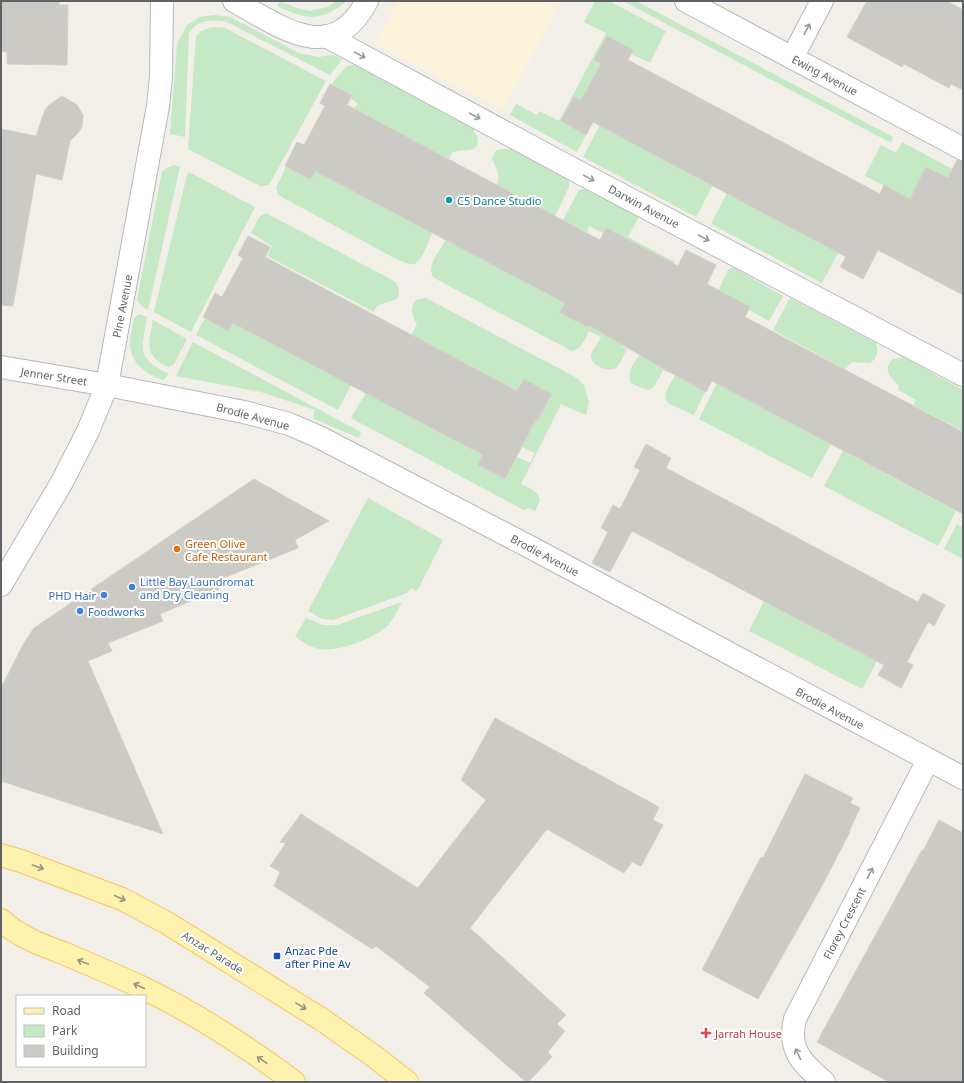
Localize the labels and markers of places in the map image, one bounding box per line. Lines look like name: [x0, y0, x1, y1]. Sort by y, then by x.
place label: C5 Dance Studio: [457, 193, 542, 208]
marker: C5 Dance Studio: [444, 195, 454, 205]
place label: Green Olive Cafe Restaurant: [185, 536, 268, 564]
marker: Green Olive Cafe Restaurant: [172, 544, 182, 554]
place label: Little Bay Laundromat and Dry Cleaning: [140, 574, 254, 602]
marker: Little Bay Laundromat and Dry Cleaning: [127, 582, 137, 592]
place label: PHD Hair: [49, 588, 96, 603]
marker: PHD Hair: [99, 590, 109, 600]
place label: Foodworks: [88, 604, 145, 619]
marker: Foodworks: [75, 606, 85, 616]
place label: Anzac Pde after Pine Av: [285, 943, 351, 971]
marker: Anzac Pde after Pine Av: [272, 951, 282, 961]
place label: Jarrah House: [714, 1026, 782, 1041]
marker: Jarrah House: [700, 1027, 712, 1039]

